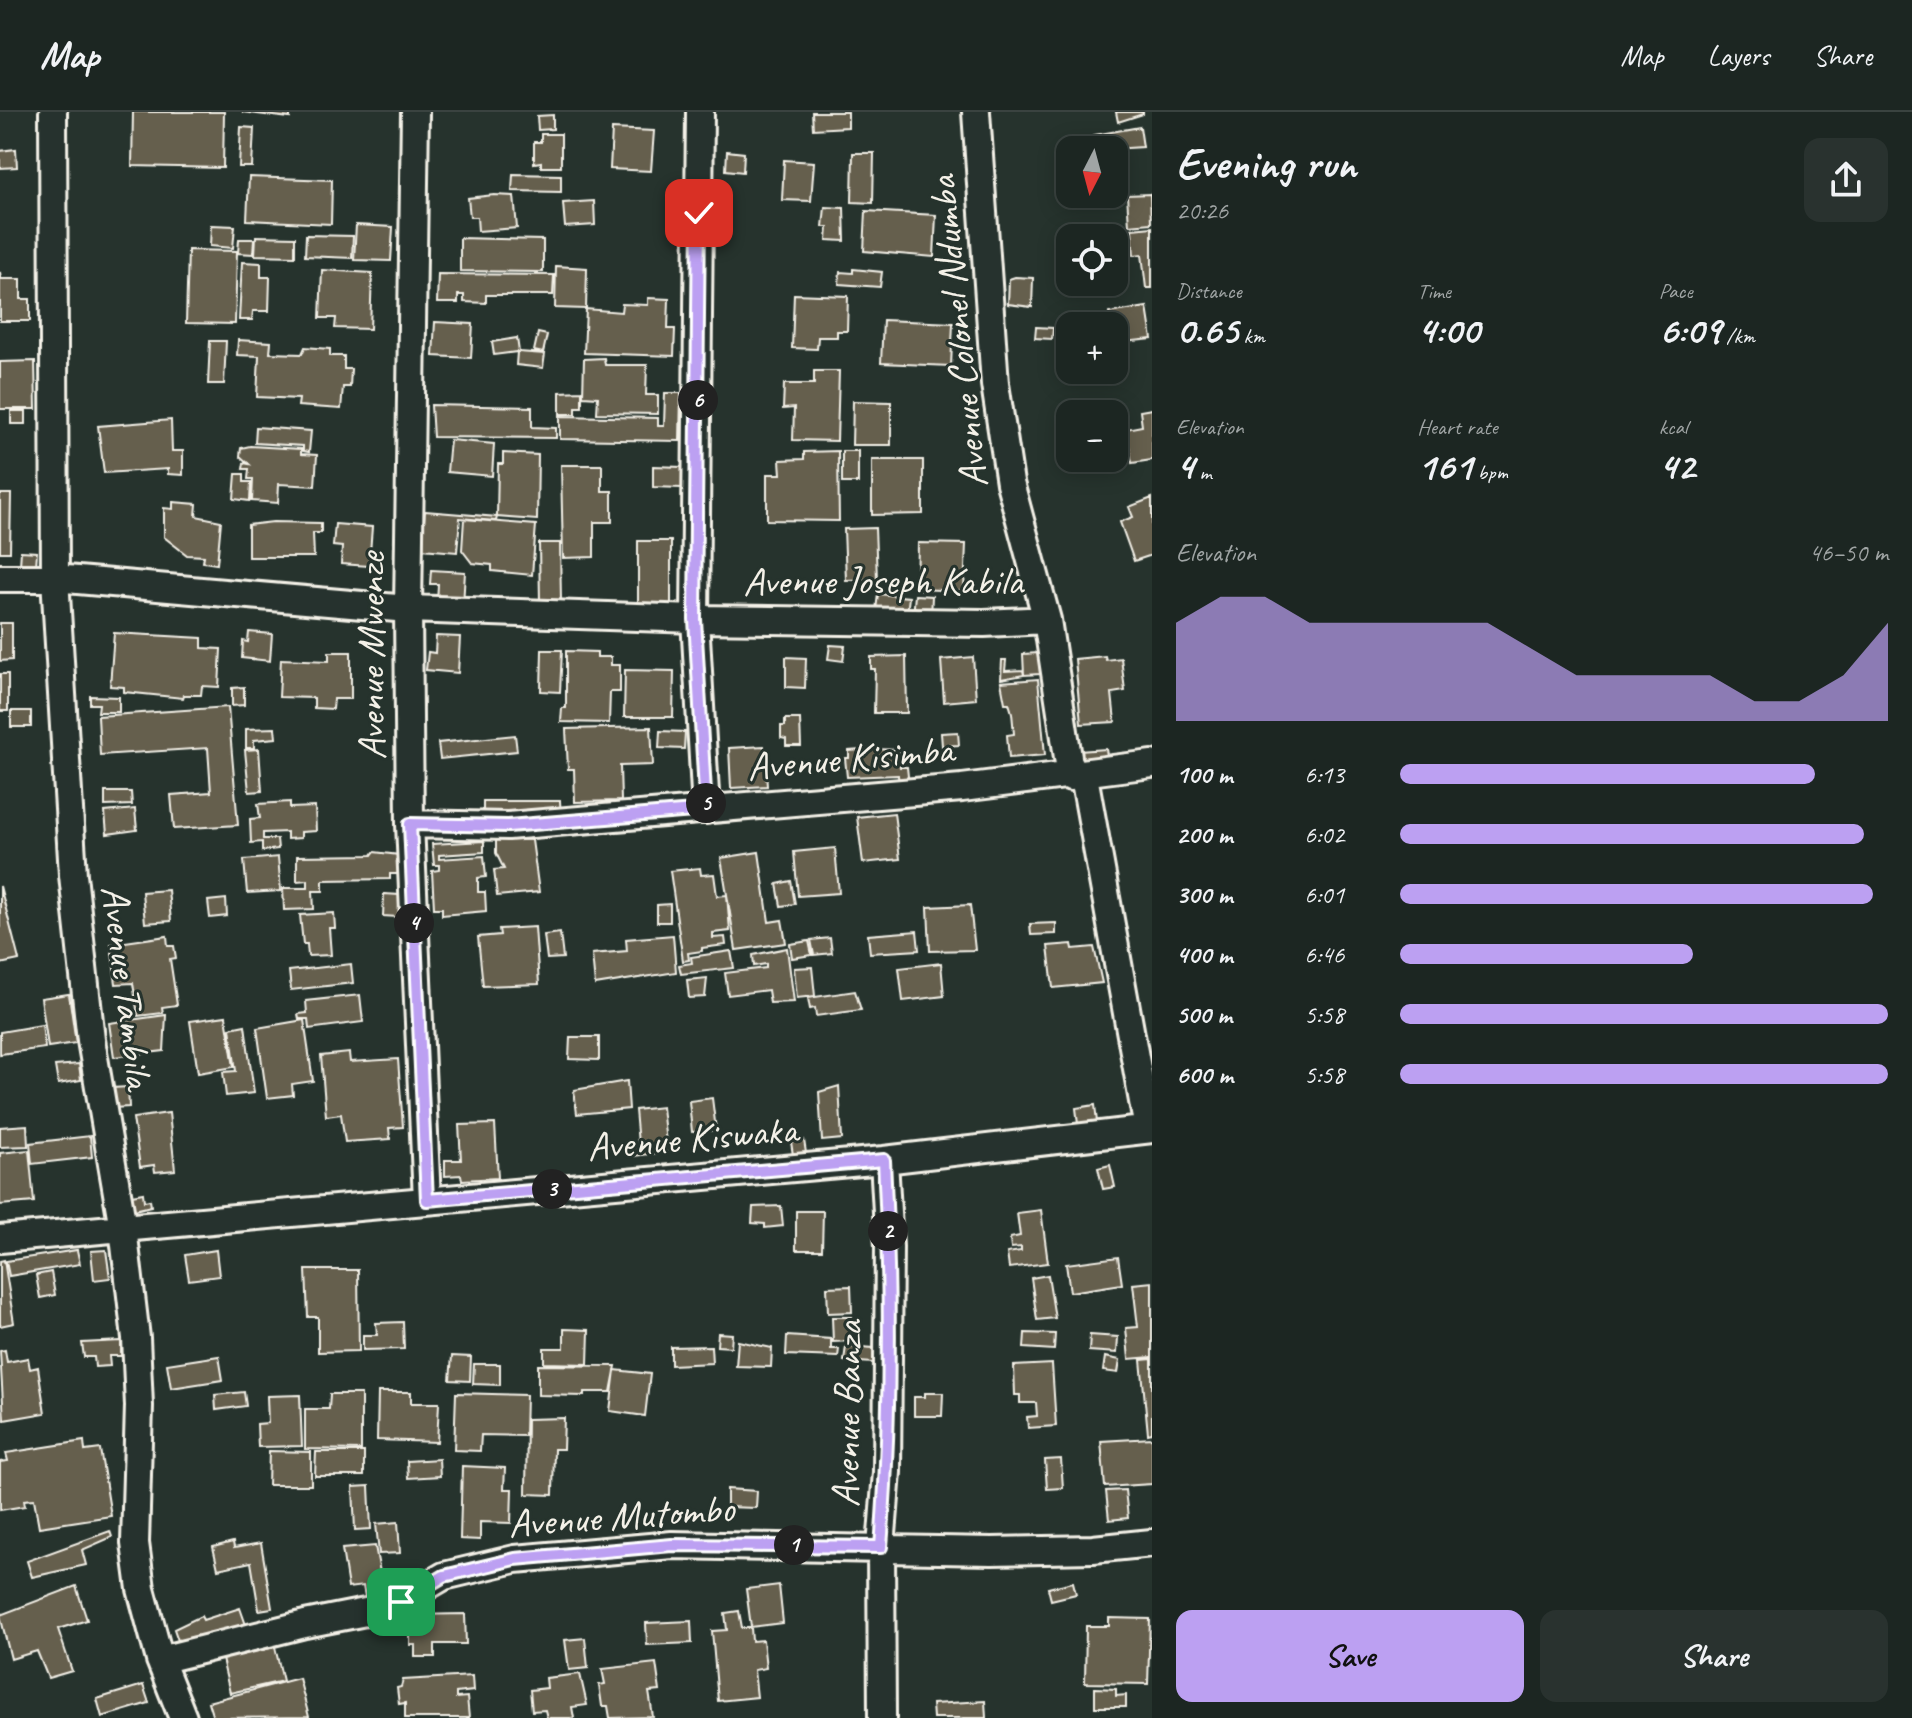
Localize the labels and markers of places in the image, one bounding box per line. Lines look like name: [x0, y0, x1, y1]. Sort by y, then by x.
pin: [665, 179, 733, 247]
pin: 6: [678, 380, 718, 420]
pin: 5: [686, 783, 726, 823]
pin: 4: [394, 903, 434, 943]
pin: 3: [532, 1169, 572, 1209]
pin: 2: [868, 1211, 908, 1251]
pin: 1: [774, 1525, 814, 1565]
pin: [367, 1568, 435, 1636]

